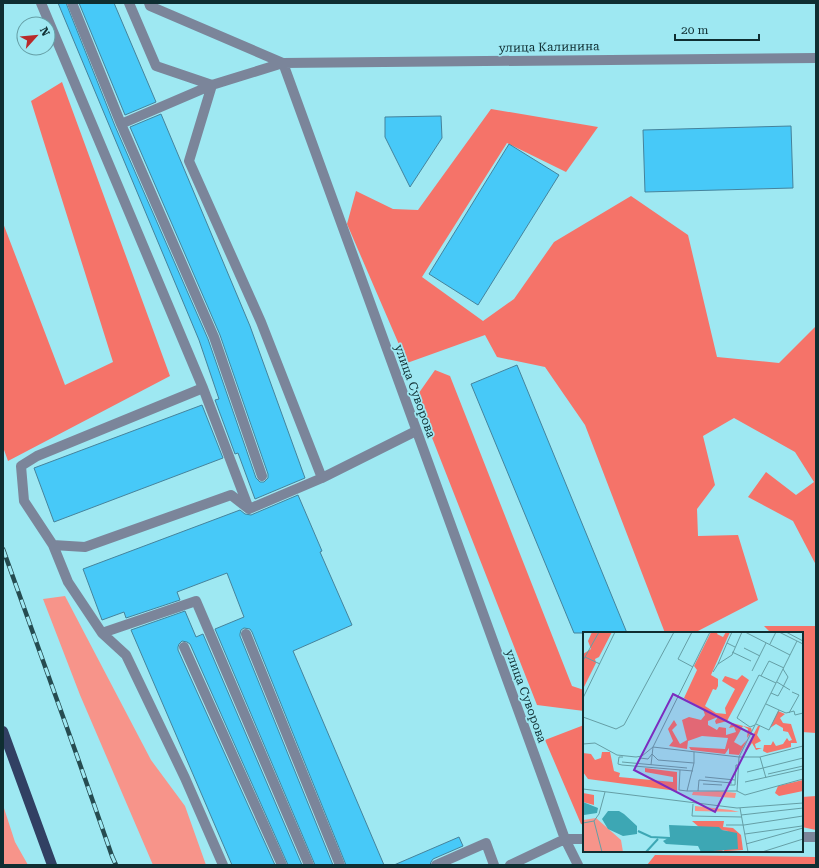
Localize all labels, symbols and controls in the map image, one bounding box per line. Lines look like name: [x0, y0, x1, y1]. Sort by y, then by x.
north arrow: [16, 16, 56, 56]
scale bar: [675, 16, 759, 42]
text: 20 m: [681, 23, 708, 37]
text: N: [37, 25, 52, 39]
street label: улица Калинина: [499, 39, 600, 55]
street label: улица Суворова: [392, 342, 439, 440]
inset map: [583, 632, 803, 852]
street label: улица Суворова: [503, 647, 550, 745]

